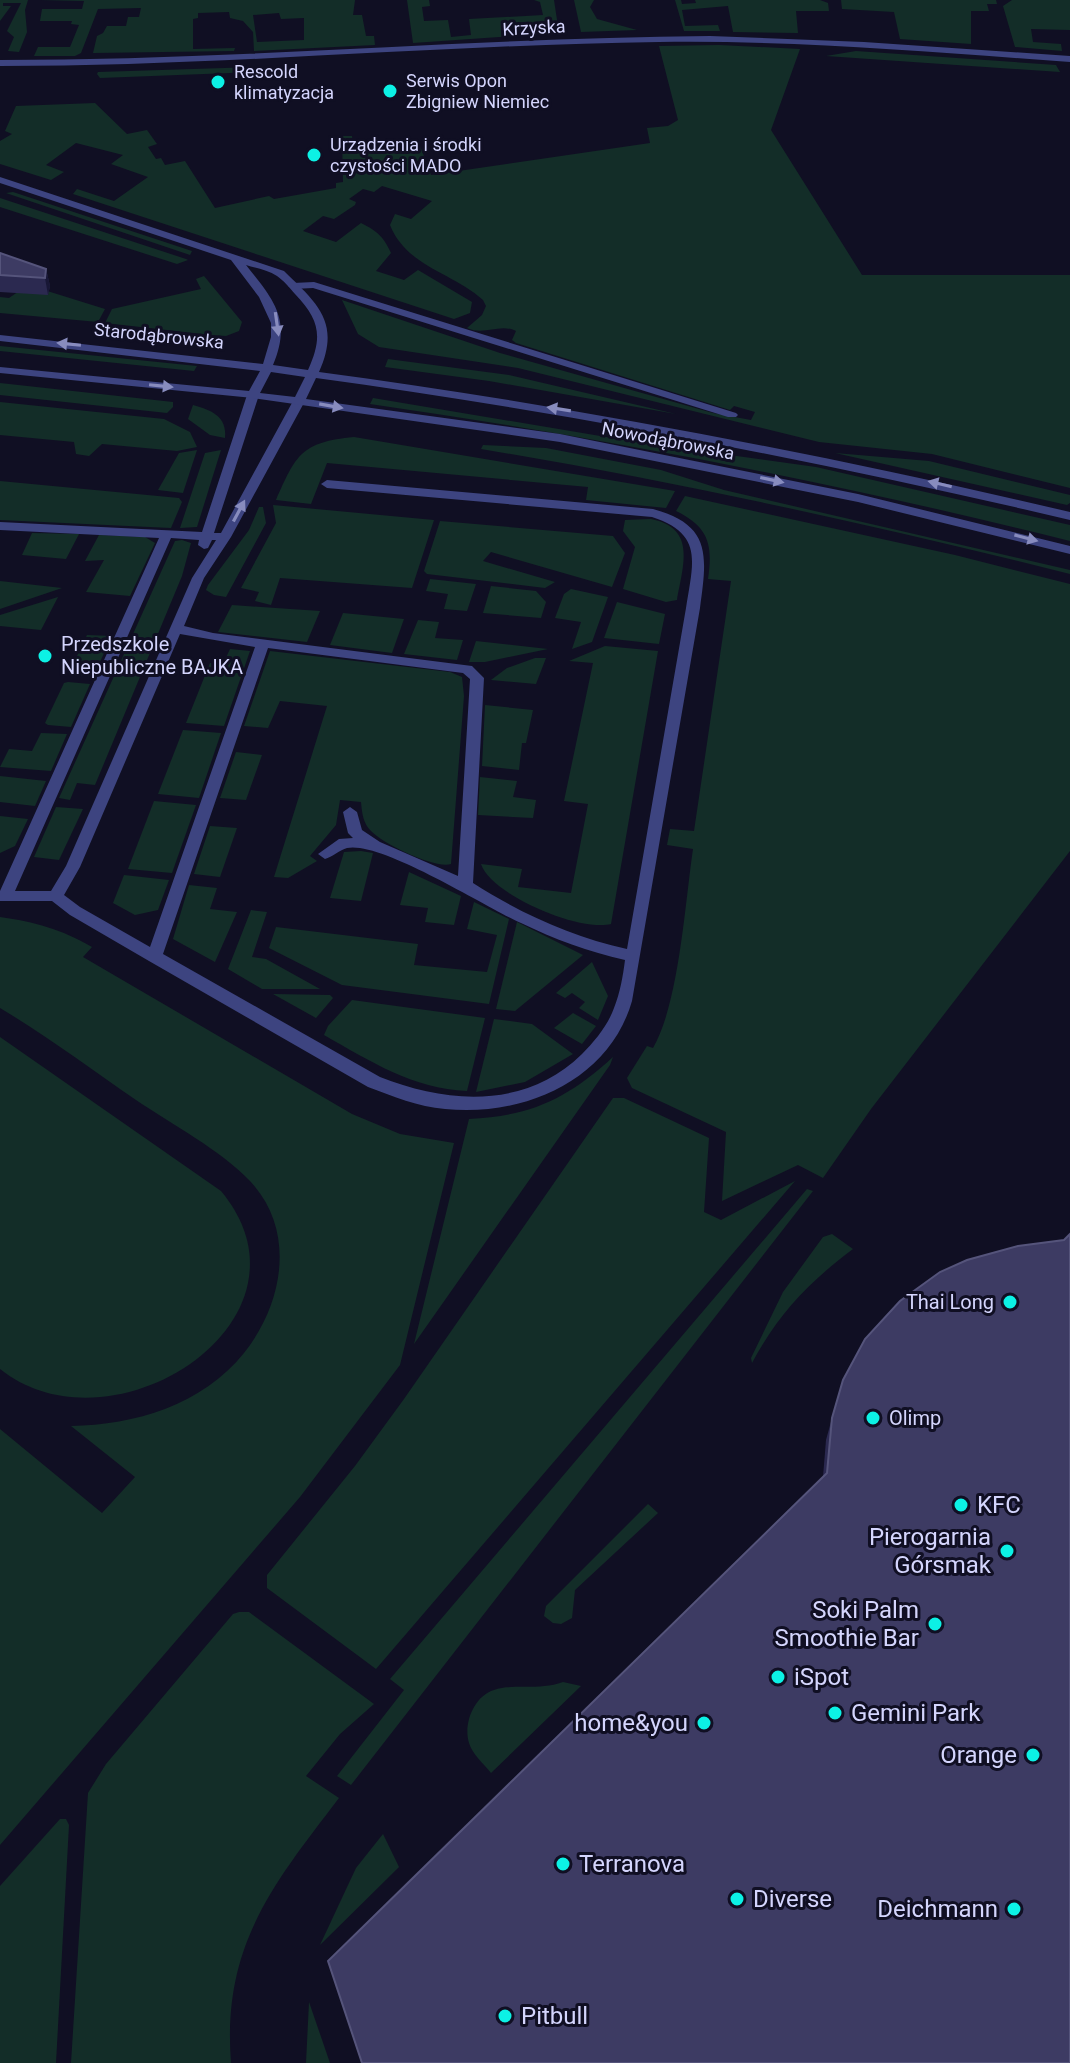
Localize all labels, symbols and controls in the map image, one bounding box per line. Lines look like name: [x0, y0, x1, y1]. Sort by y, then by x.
street label: Krzyska: [502, 15, 566, 40]
place label: Rescold klimatyzacja: [234, 61, 334, 103]
place label: Serwis Opon Zbigniew Niemiec: [406, 70, 549, 112]
marker: Rescold klimatyzacja: [209, 73, 227, 91]
marker: Serwis Opon Zbigniew Niemiec: [381, 82, 399, 100]
place label: Urządzenia i środki czystości MADO: [330, 134, 482, 176]
marker: Urządzenia i środki czystości MADO: [305, 146, 323, 164]
one-way arrow: [271, 311, 284, 336]
street label: Starodąbrowska: [93, 318, 225, 353]
one-way arrow: [56, 338, 81, 351]
one-way arrow: [149, 379, 174, 392]
one-way arrow: [318, 401, 343, 413]
one-way arrow: [546, 403, 571, 415]
street label: Nowodąbrowska: [600, 417, 736, 464]
one-way arrow: [760, 474, 785, 487]
one-way arrow: [927, 477, 952, 490]
one-way arrow: [233, 500, 246, 523]
one-way arrow: [1013, 533, 1038, 545]
place label: Przedszkole Niepubliczne BAJKA: [61, 632, 243, 679]
marker: Przedszkole Niepubliczne BAJKA: [36, 647, 54, 665]
place label: Thai Long: [906, 1290, 994, 1314]
marker: Thai Long: [1001, 1293, 1019, 1311]
place label: Olimp: [889, 1406, 941, 1430]
marker: Olimp: [864, 1409, 882, 1427]
place label: KFC: [977, 1491, 1021, 1519]
marker: KFC: [952, 1496, 970, 1514]
place label: Pierogarnia Górsmak: [869, 1523, 992, 1579]
marker: Pierogarnia Górsmak: [998, 1542, 1016, 1560]
place label: Soki Palm Smoothie Bar: [775, 1596, 919, 1652]
marker: Soki Palm Smoothie Bar: [926, 1615, 944, 1633]
place label: iSpot: [794, 1663, 849, 1691]
marker: iSpot: [769, 1668, 787, 1686]
place label: Gemini Park: [851, 1699, 981, 1727]
marker: Gemini Park: [826, 1704, 844, 1722]
place label: home&you: [574, 1709, 688, 1737]
marker: home&you: [695, 1714, 713, 1732]
place label: Orange: [940, 1741, 1017, 1769]
marker: Orange: [1024, 1746, 1042, 1764]
place label: Terranova: [579, 1850, 685, 1878]
marker: Terranova: [554, 1855, 572, 1873]
place label: Diverse: [753, 1885, 832, 1913]
marker: Diverse: [728, 1890, 746, 1908]
place label: Deichmann: [877, 1895, 998, 1923]
marker: Deichmann: [1005, 1900, 1023, 1918]
place label: Pitbull: [521, 2002, 588, 2030]
marker: Pitbull: [496, 2007, 514, 2025]

